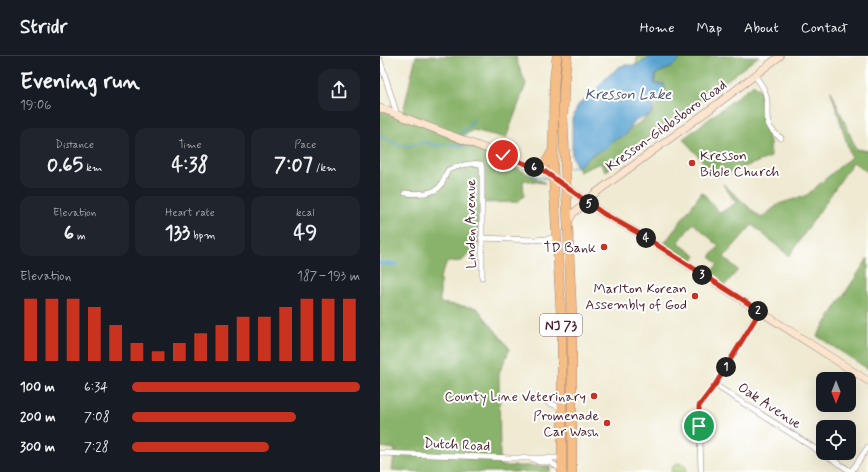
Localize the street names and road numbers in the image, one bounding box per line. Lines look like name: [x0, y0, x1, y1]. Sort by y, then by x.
street label: Kresson-Gibbsboro Road: [603, 76, 730, 176]
street label: Linden Avenue: [462, 179, 480, 269]
road number: NJ 73: [540, 314, 582, 336]
street label: Oak Avenue: [734, 379, 805, 433]
street label: Dutch Road: [423, 434, 491, 456]

